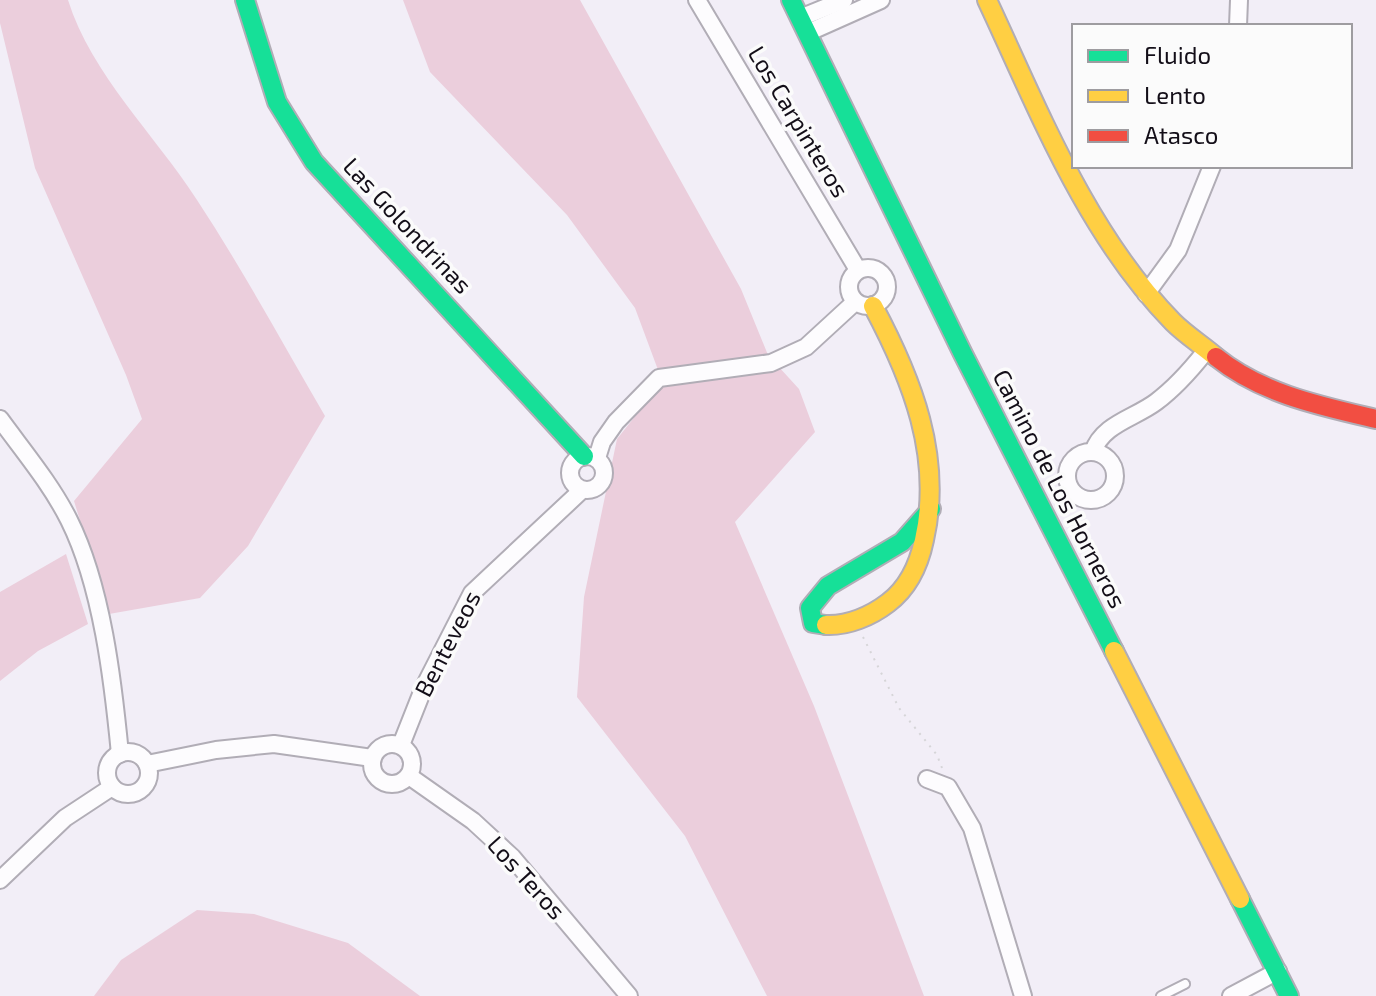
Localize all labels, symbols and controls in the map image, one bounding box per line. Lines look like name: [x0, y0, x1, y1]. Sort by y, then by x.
legend: [1072, 24, 1352, 168]
street label: Los Carpinteros: [743, 40, 856, 202]
text: Fluido: [1144, 40, 1211, 69]
text: Lento: [1144, 80, 1206, 109]
text: Atasco: [1144, 120, 1218, 149]
street label: Las Golondrinas: [338, 151, 478, 299]
street label: Camino de Los Horneros: [988, 364, 1133, 612]
street label: Benteveos: [408, 586, 486, 701]
street label: Los Teros: [482, 829, 572, 925]

